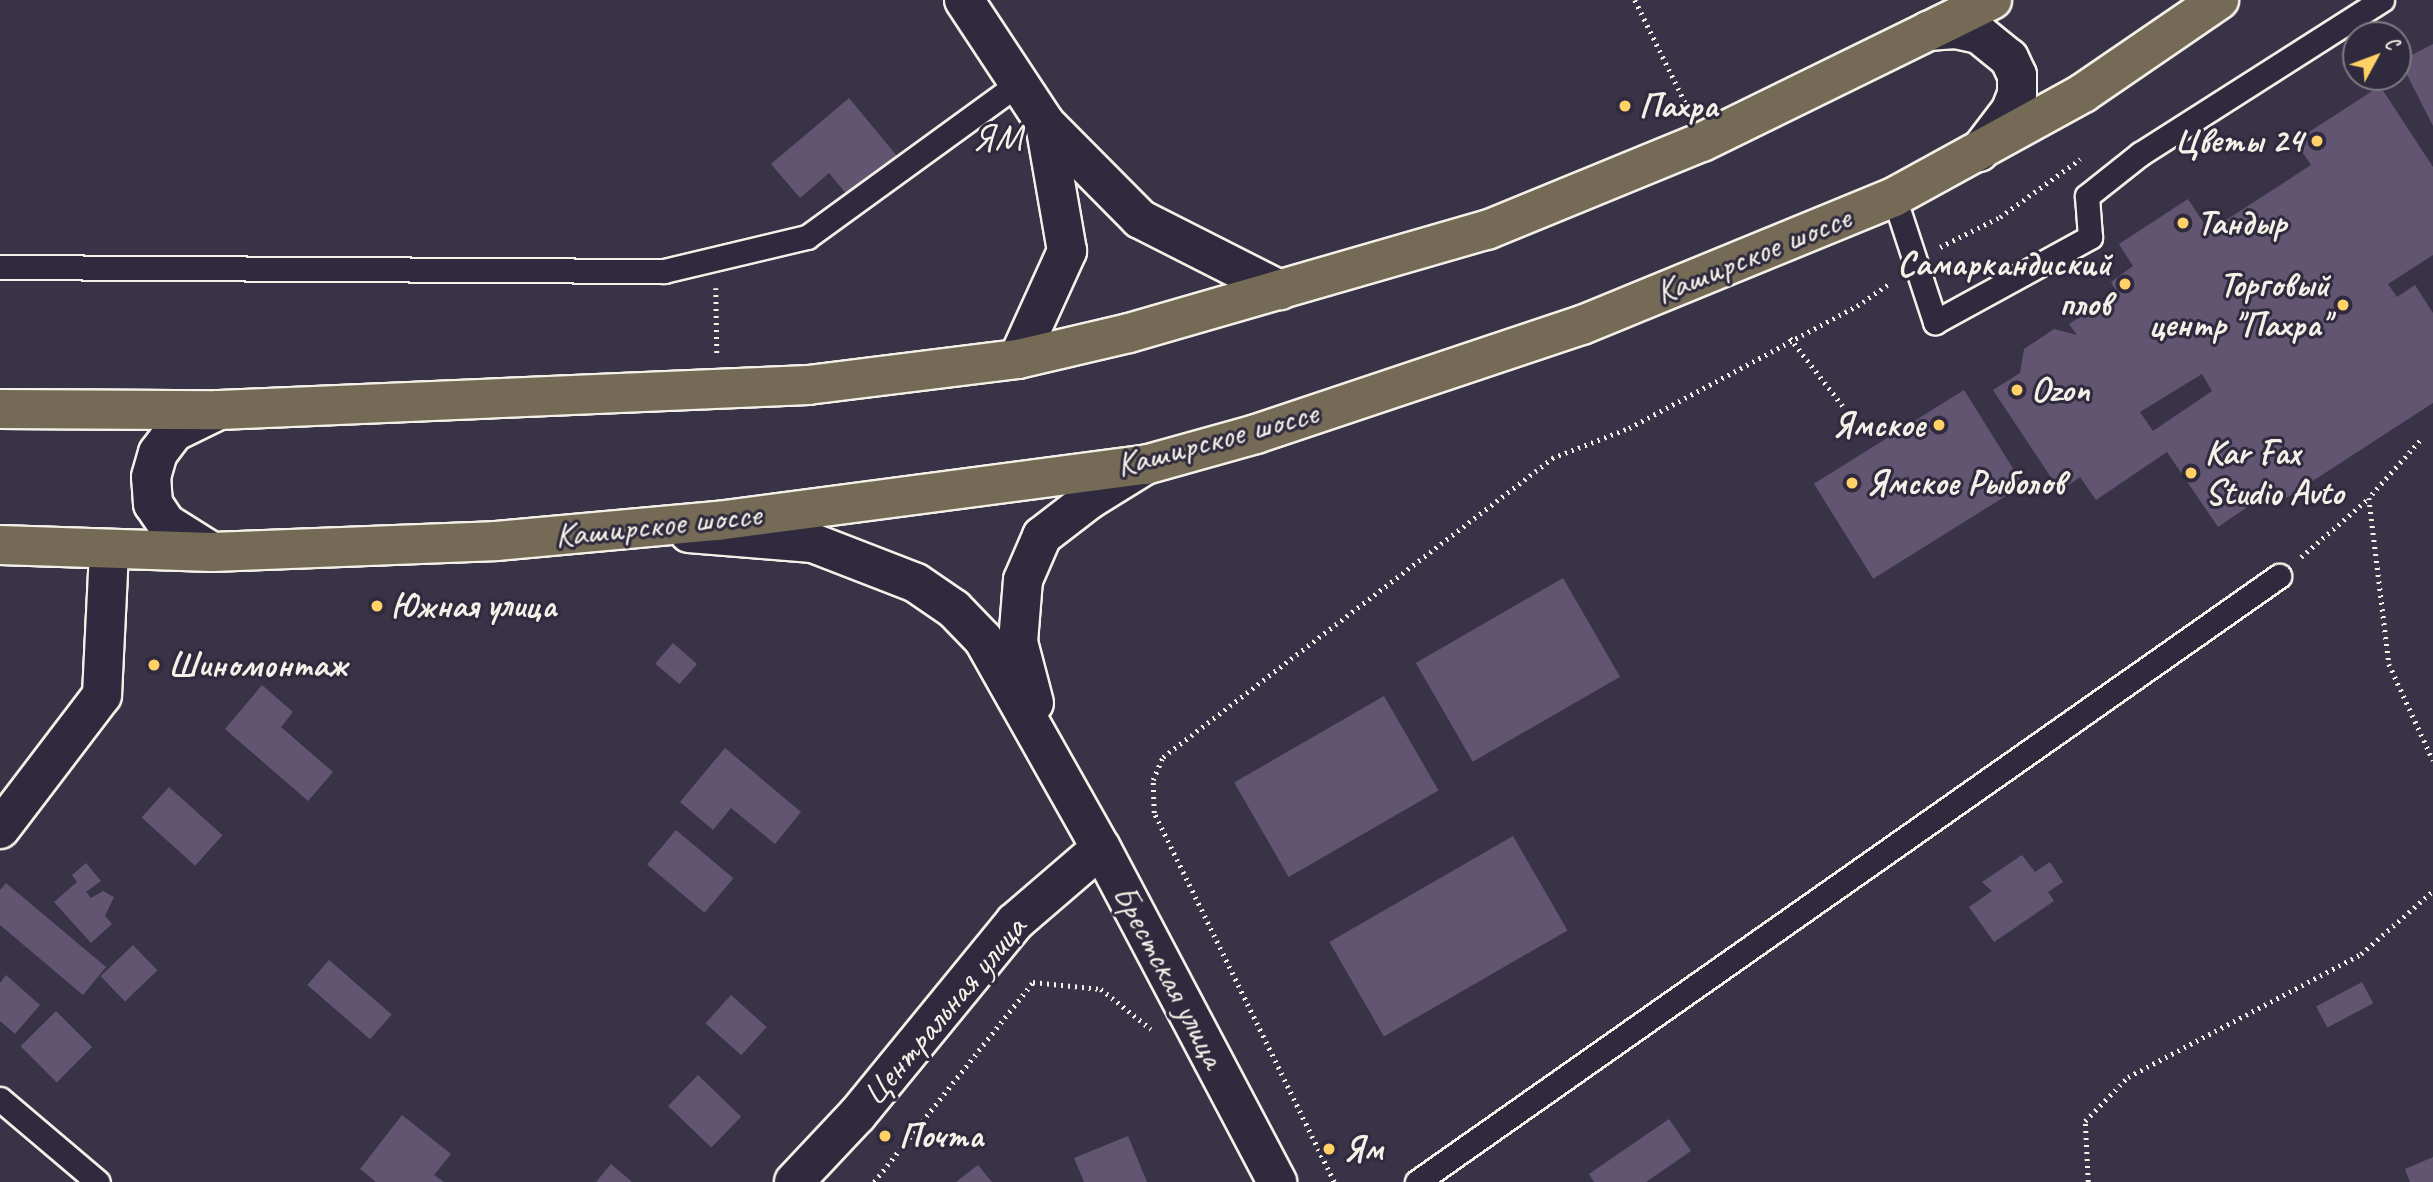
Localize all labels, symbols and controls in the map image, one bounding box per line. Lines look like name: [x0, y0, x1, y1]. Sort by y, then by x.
north arrow: [2342, 21, 2412, 91]
text: С: [2379, 32, 2403, 55]
place label: Пахра: [1639, 85, 1718, 127]
marker: Пахра: [1617, 98, 1633, 114]
district label: ЯМ: [972, 114, 1024, 160]
place label: Цветы 24: [2174, 120, 2303, 162]
marker: Цветы 24: [2309, 133, 2325, 149]
street label: Каширское шоссе: [1648, 196, 1858, 314]
place label: Тандыр: [2197, 202, 2286, 244]
marker: Тандыр: [2175, 215, 2191, 231]
place label: Самаркандиский плов: [1897, 243, 2111, 325]
place label: Торговый центр "Пахра": [2149, 264, 2329, 346]
marker: Самаркандиский плов: [2117, 276, 2133, 292]
marker: Торговый центр "Пахра": [2335, 297, 2351, 313]
place label: Ozon: [2031, 369, 2089, 411]
marker: Ozon: [2009, 382, 2025, 398]
street label: Каширское шоссе: [1111, 392, 1323, 486]
place label: Ямское: [1832, 404, 1925, 446]
marker: Ямское: [1931, 417, 1947, 433]
place label: Kar Fax Studio Avto: [2205, 432, 2343, 514]
place label: Ямское Рыболов: [1866, 462, 2065, 504]
marker: Kar Fax Studio Avto: [2183, 465, 2199, 481]
marker: Ямское Рыболов: [1844, 475, 1860, 491]
street label: Каширское шоссе: [552, 493, 764, 557]
place label: Южная улица: [391, 585, 559, 627]
marker: Южная улица: [369, 598, 385, 614]
place label: Шиномонтаж: [168, 644, 347, 686]
marker: Шиномонтаж: [146, 657, 162, 673]
street label: Брестская улица: [1103, 877, 1235, 1075]
street label: Центральная улица: [852, 907, 1036, 1115]
place label: Почта: [899, 1115, 983, 1157]
marker: Почта: [877, 1128, 893, 1144]
place label: Ям: [1343, 1128, 1383, 1170]
marker: Ям: [1321, 1141, 1337, 1157]

